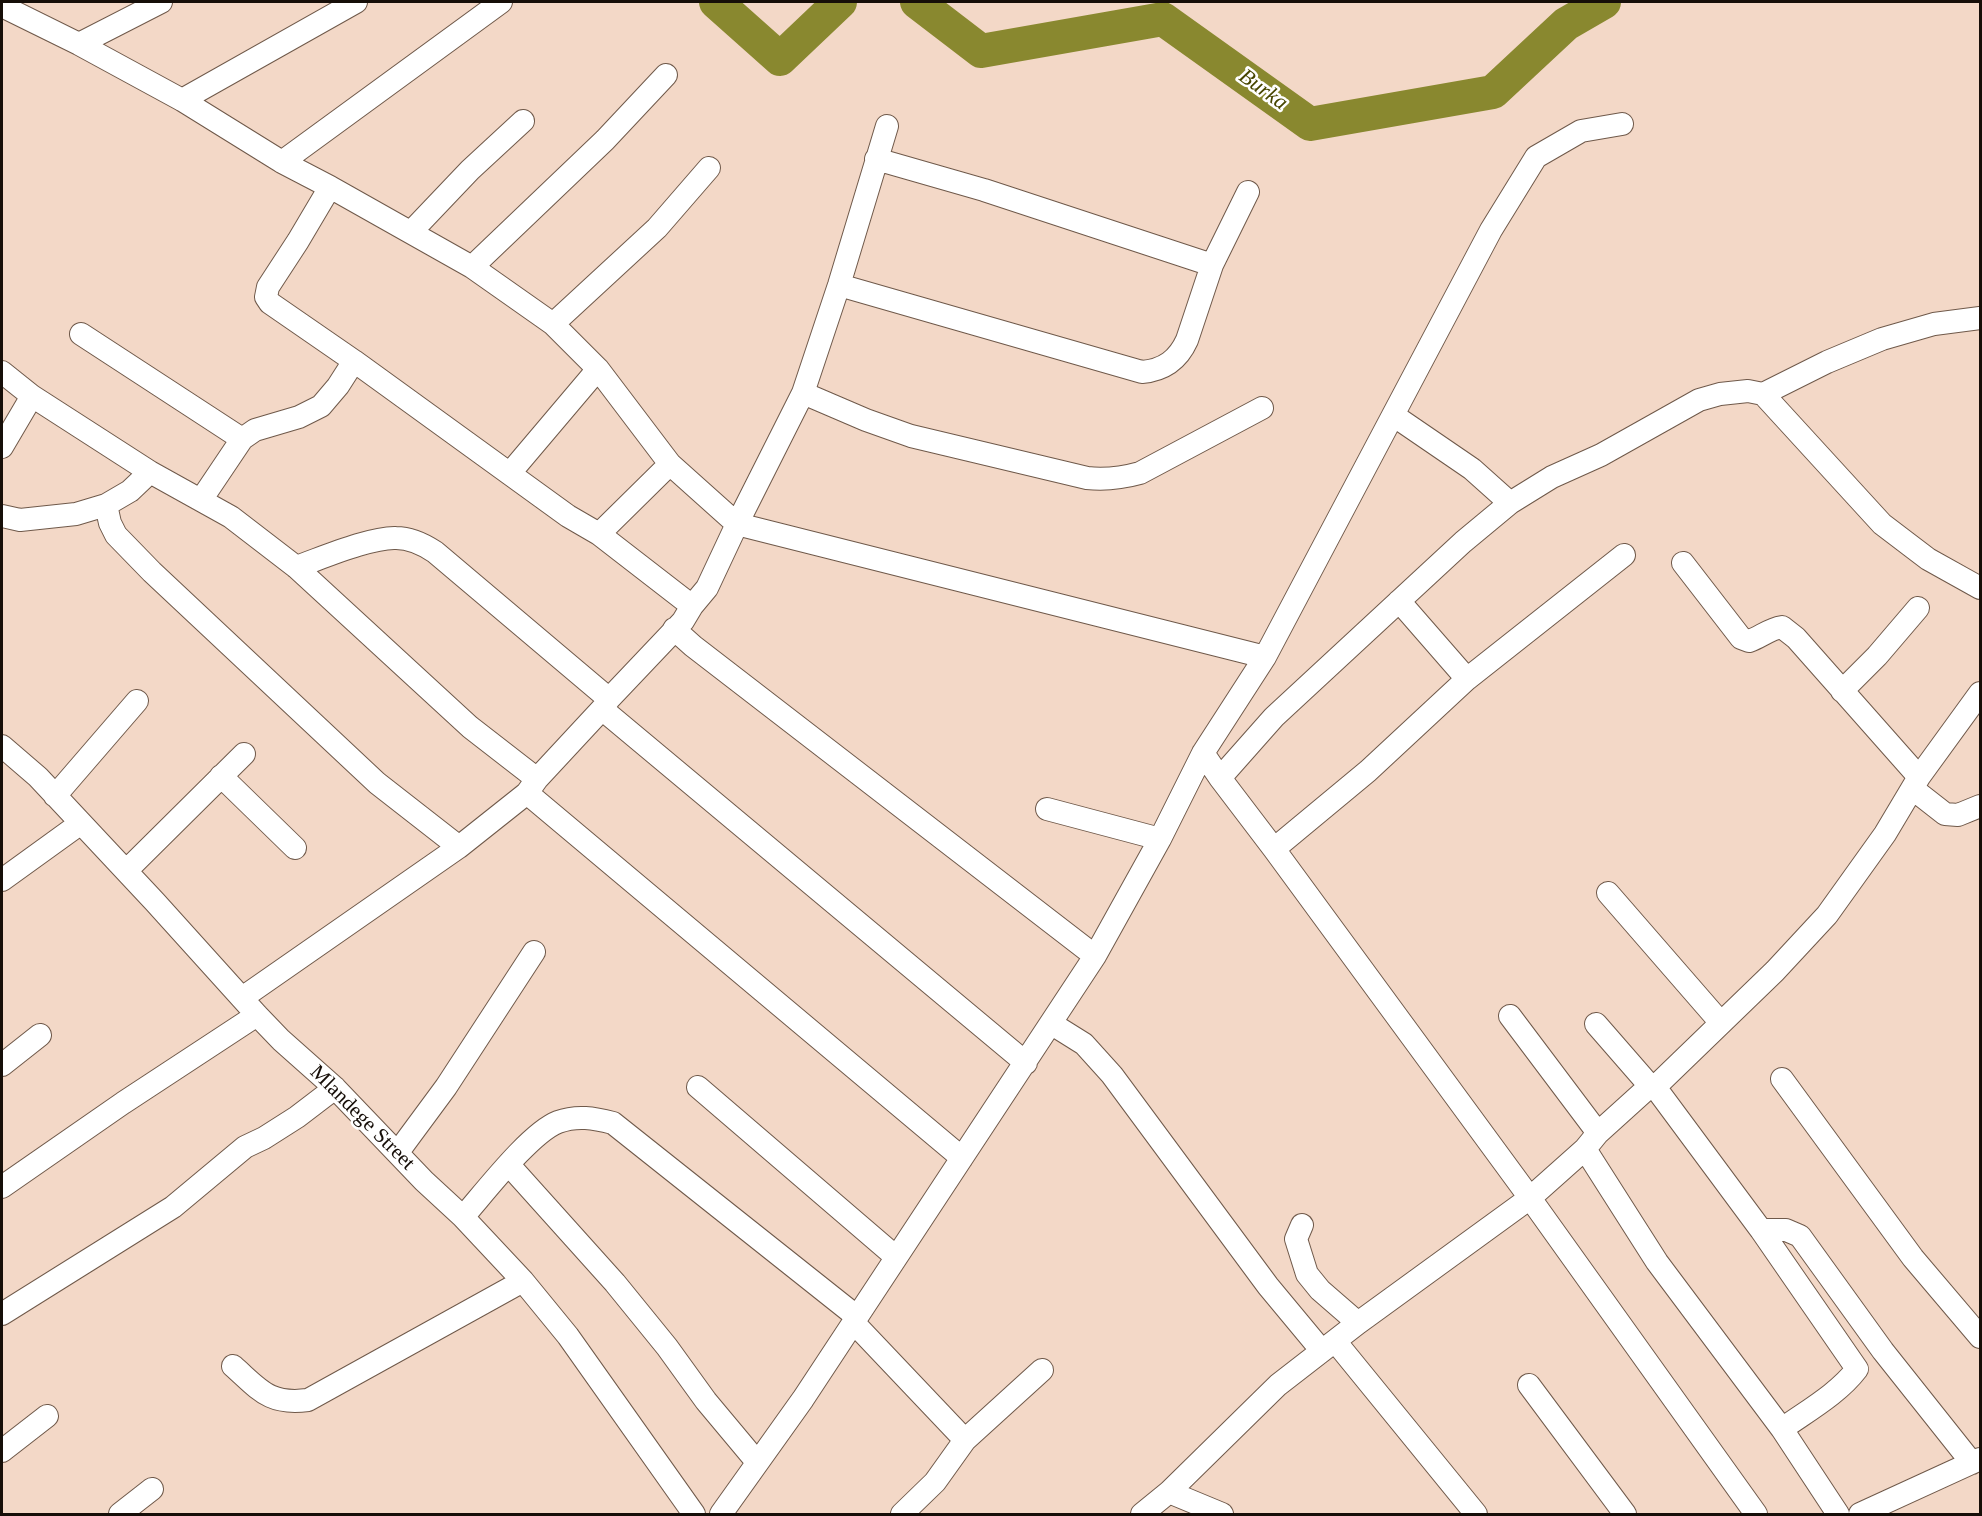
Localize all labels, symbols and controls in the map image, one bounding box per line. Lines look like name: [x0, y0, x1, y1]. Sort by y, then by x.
water label: Burka: [1233, 64, 1293, 116]
street label: Mlandege Street: [304, 1060, 420, 1176]

